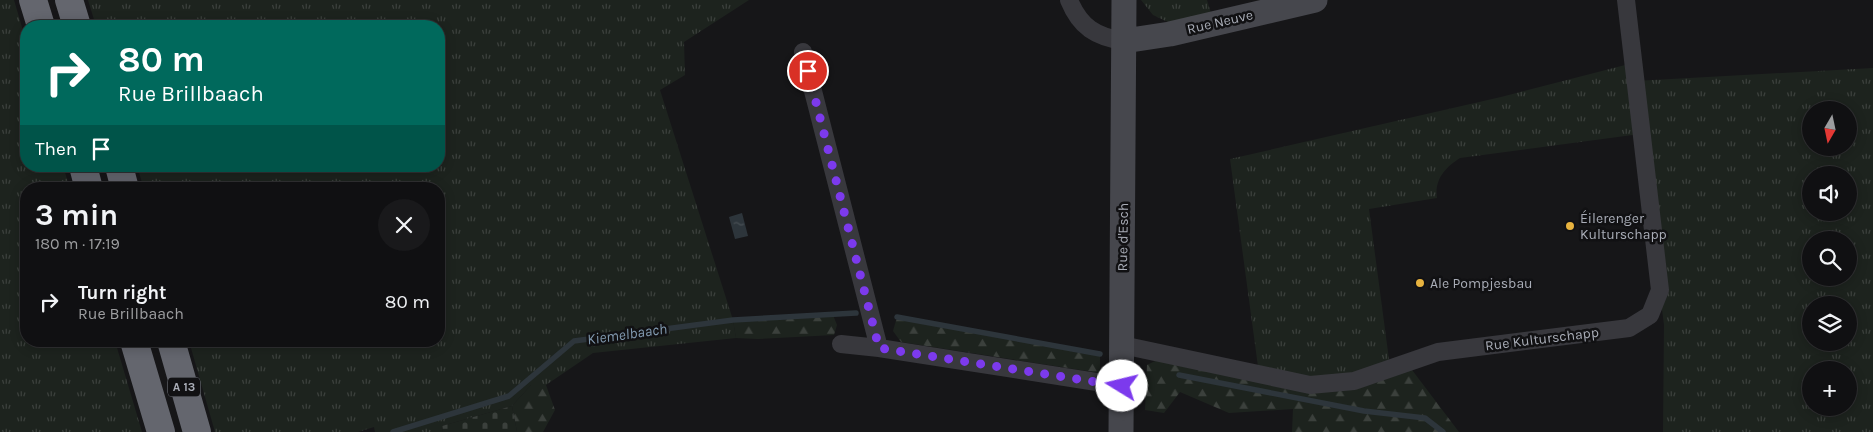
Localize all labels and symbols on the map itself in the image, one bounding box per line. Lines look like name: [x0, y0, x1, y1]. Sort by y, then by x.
street label: Rue Neuve: [1185, 6, 1255, 38]
pin: [787, 50, 829, 92]
north arrow: [1802, 101, 1858, 156]
street label: Rue d'Esch: [1114, 203, 1132, 271]
place label: Éilerenger Kulturschapp: [1580, 209, 1667, 243]
marker: Éilerenger Kulturschapp: [1564, 220, 1576, 232]
place label: Ale Pompjesbau: [1430, 275, 1533, 292]
marker: Ale Pompjesbau: [1414, 277, 1426, 289]
water label: Kiemelbaach: [586, 319, 668, 349]
street label: Rue Kulturschapp: [1484, 324, 1600, 354]
position arrow: [1095, 359, 1147, 411]
road number: A 13: [168, 378, 200, 397]

